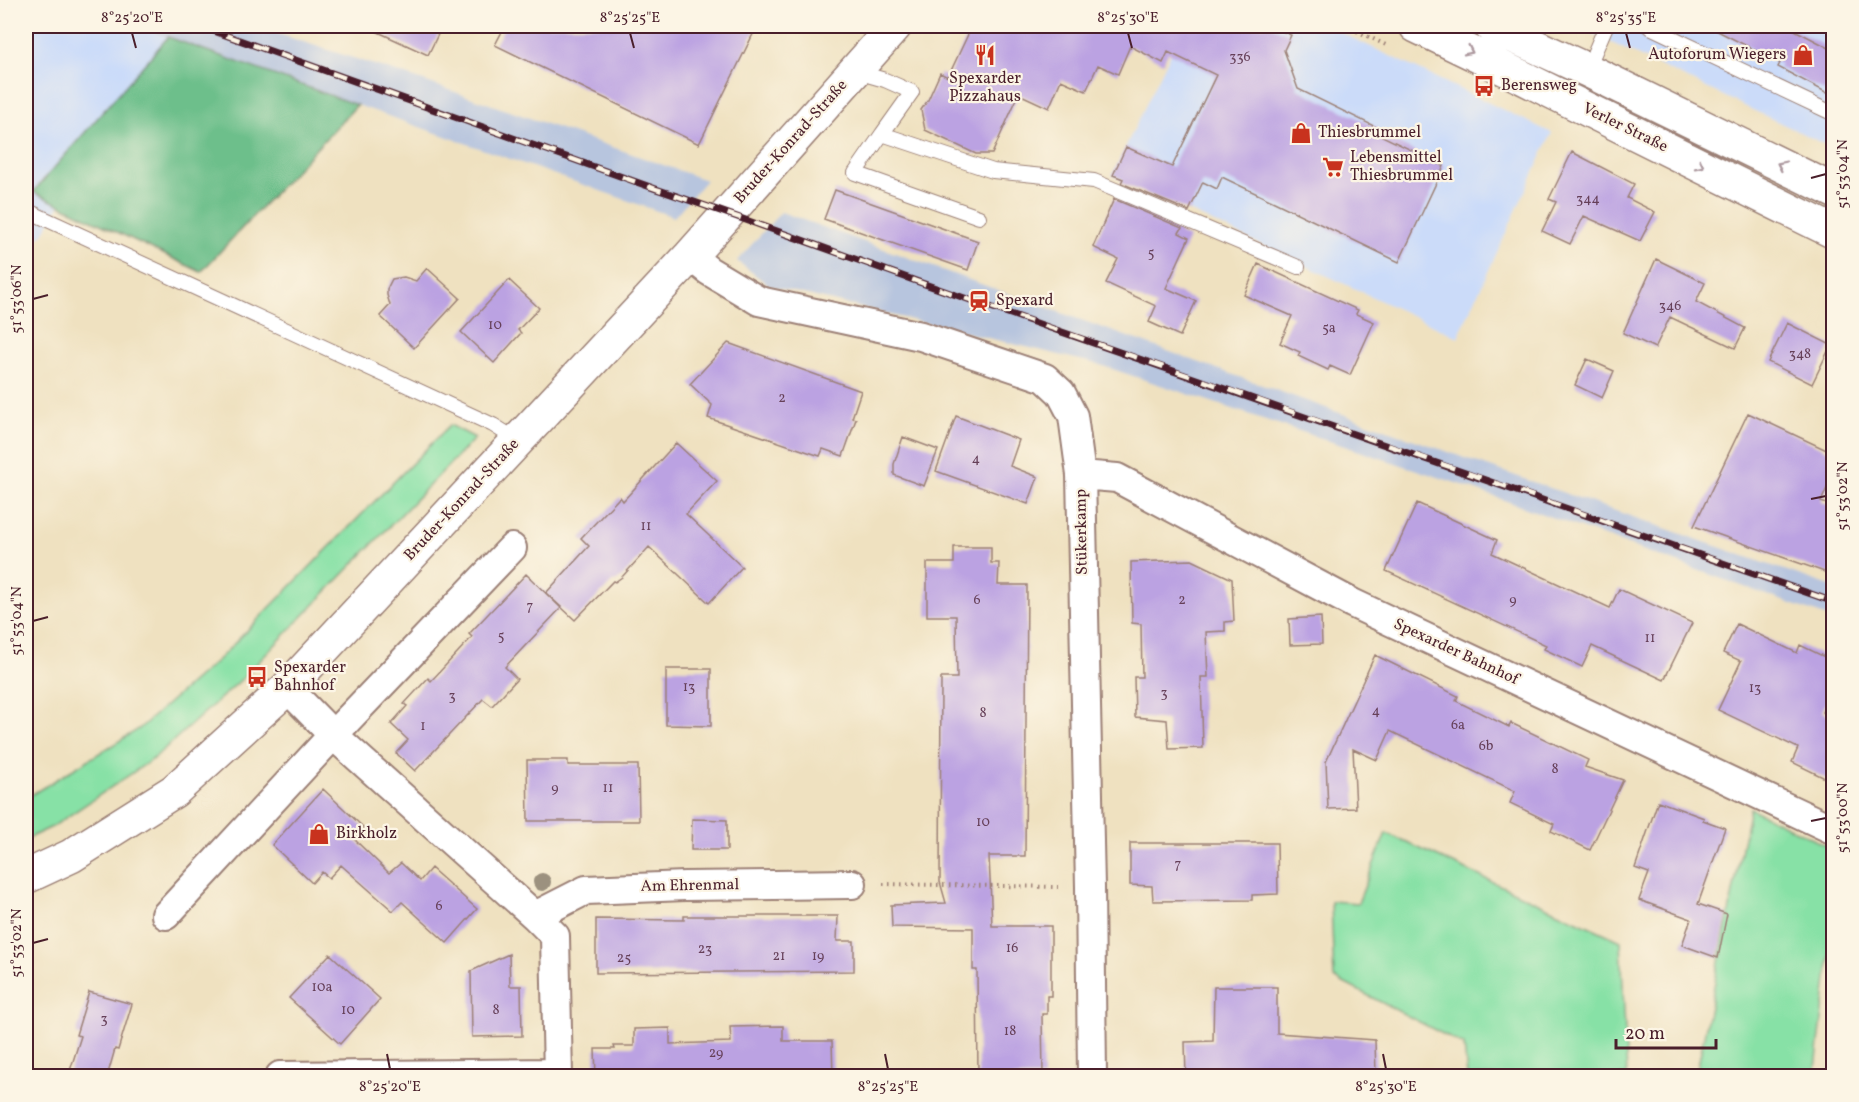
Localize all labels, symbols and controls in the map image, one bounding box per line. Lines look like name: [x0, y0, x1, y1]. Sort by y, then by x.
text: 8°25'20"E: [101, 8, 163, 29]
text: 8°25'25"E: [600, 8, 660, 29]
text: 8°25'30"E: [1097, 8, 1159, 29]
text: 8°25'35"E: [1596, 8, 1656, 29]
restaurant icon: Spexarder Pizzahaus: [973, 43, 997, 67]
one-way arrow: [1462, 43, 1473, 55]
shop icon: Autoforum Wiegers: [1791, 43, 1815, 67]
place label: Autoforum Wiegers: [1648, 44, 1786, 66]
house number: 336: [1229, 48, 1251, 67]
place label: Spexarder Pizzahaus: [949, 68, 1021, 108]
bus stop icon: Berensweg: [1472, 74, 1496, 98]
street label: Bruder-Konrad-Straße: [729, 75, 853, 209]
place label: Berensweg: [1501, 75, 1577, 97]
street label: Verler Straße: [1579, 98, 1671, 158]
shop icon: Thiesbrummel: [1289, 121, 1313, 145]
place label: Thiesbrummel: [1318, 122, 1421, 144]
text: 51°53'04"N: [1833, 139, 1854, 209]
place label: Lebensmittel Thiesbrummel: [1350, 147, 1453, 187]
supermarket icon: Lebensmittel Thiesbrummel: [1321, 155, 1345, 179]
one-way arrow: [1694, 158, 1705, 169]
one-way arrow: [1776, 161, 1787, 173]
house number: 344: [1576, 190, 1600, 209]
house number: 5: [1148, 244, 1154, 263]
text: 51°53'06"N: [7, 264, 28, 334]
station icon: Spexard: [967, 289, 991, 313]
place label: Spexard: [996, 290, 1054, 312]
house number: 346: [1659, 297, 1681, 316]
house number: 10: [488, 316, 502, 335]
house number: 5a: [1322, 319, 1336, 338]
house number: 348: [1789, 345, 1811, 364]
house number: 2: [778, 389, 786, 408]
street label: Bruder-Konrad-Straße: [399, 434, 525, 566]
house number: 4: [972, 450, 980, 469]
text: 51°53'02"N: [1833, 461, 1854, 531]
street label: Stükerkamp: [1070, 489, 1094, 575]
house number: 11: [641, 517, 651, 536]
text: 51°53'04"N: [7, 586, 28, 656]
house number: 6: [973, 591, 981, 610]
house number: 2: [1178, 591, 1186, 610]
house number: 9: [1509, 591, 1517, 610]
house number: 7: [527, 597, 534, 616]
street label: Spexarder Bahnhof: [1390, 613, 1523, 691]
house number: 5: [498, 627, 504, 646]
house number: 11: [1645, 629, 1655, 648]
place label: Spexarder Bahnhof: [274, 657, 346, 697]
bus stop icon: Spexarder Bahnhof: [245, 665, 269, 689]
house number: 13: [683, 678, 695, 697]
house number: 13: [1749, 679, 1761, 698]
house number: 3: [1160, 684, 1168, 703]
house number: 3: [448, 687, 456, 706]
house number: 4: [1372, 702, 1380, 721]
house number: 8: [979, 704, 987, 723]
house number: 6a: [1451, 716, 1465, 735]
house number: 1: [420, 717, 426, 736]
house number: 6b: [1479, 737, 1494, 756]
house number: 8: [1551, 760, 1559, 779]
house number: 9: [551, 779, 559, 798]
house number: 11: [603, 779, 613, 798]
text: 51°53'00"N: [1833, 783, 1854, 853]
house number: 10: [976, 813, 990, 832]
shop icon: Birkholz: [307, 822, 331, 846]
place label: Birkholz: [336, 823, 397, 845]
house number: 7: [1175, 855, 1182, 874]
street label: Am Ehrenmal: [641, 874, 740, 898]
house number: 6: [435, 897, 443, 916]
text: 51°53'02"N: [7, 908, 28, 978]
house number: 16: [1006, 939, 1018, 958]
house number: 23: [698, 940, 712, 959]
house number: 21: [773, 947, 785, 966]
house number: 19: [812, 947, 824, 966]
house number: 25: [617, 949, 631, 968]
house number: 10a: [312, 978, 332, 997]
house number: 10: [341, 1001, 355, 1020]
house number: 8: [492, 1001, 500, 1020]
house number: 3: [100, 1010, 108, 1029]
scale bar: [1616, 1012, 1716, 1050]
house number: 18: [1004, 1022, 1016, 1041]
text: 20 m: [1625, 1022, 1665, 1047]
house number: 29: [709, 1044, 723, 1063]
text: 8°25'20"E: [359, 1077, 421, 1098]
text: 8°25'25"E: [858, 1077, 918, 1098]
text: 8°25'30"E: [1355, 1077, 1417, 1098]

